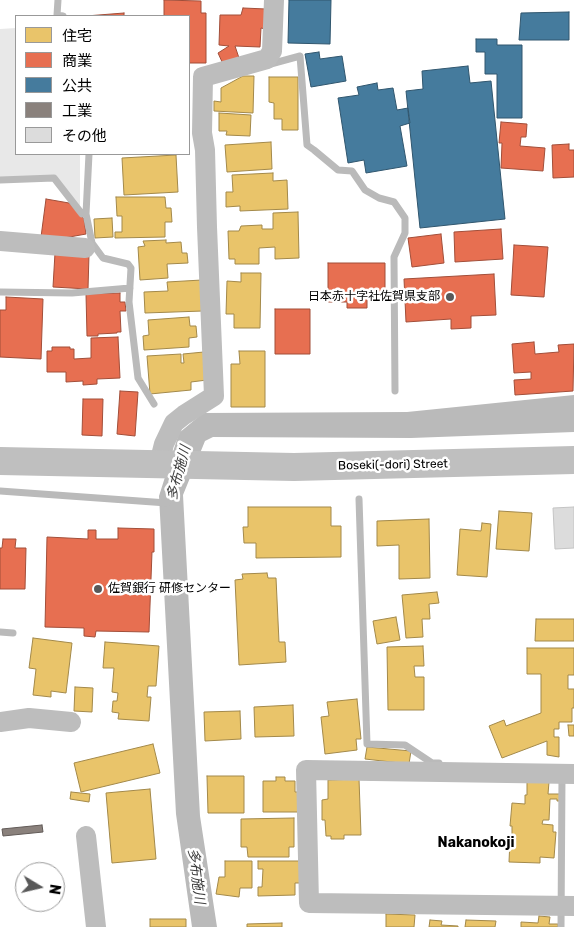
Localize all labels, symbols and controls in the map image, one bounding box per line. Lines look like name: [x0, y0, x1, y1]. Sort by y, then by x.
legend: [15, 15, 190, 155]
text: 住宅: [62, 27, 92, 45]
text: 商業: [62, 52, 92, 70]
text: 公共: [62, 77, 92, 95]
text: 工業: [62, 102, 92, 120]
text: その他: [62, 127, 107, 145]
place label: 日本赤十字社佐賀県支部: [308, 290, 440, 304]
marker: 日本赤十字社佐賀県支部: [444, 291, 456, 303]
water label: 多布施川: [164, 444, 194, 502]
street label: Boseki(-dori) Street: [338, 457, 448, 473]
place label: 佐賀銀行 研修センター: [108, 582, 231, 596]
marker: 佐賀銀行 研修センター: [92, 583, 104, 595]
district label: Nakanokoji: [438, 835, 514, 851]
water label: 多布施川: [184, 847, 208, 905]
north arrow: [15, 862, 65, 912]
text: N: [45, 883, 64, 896]

